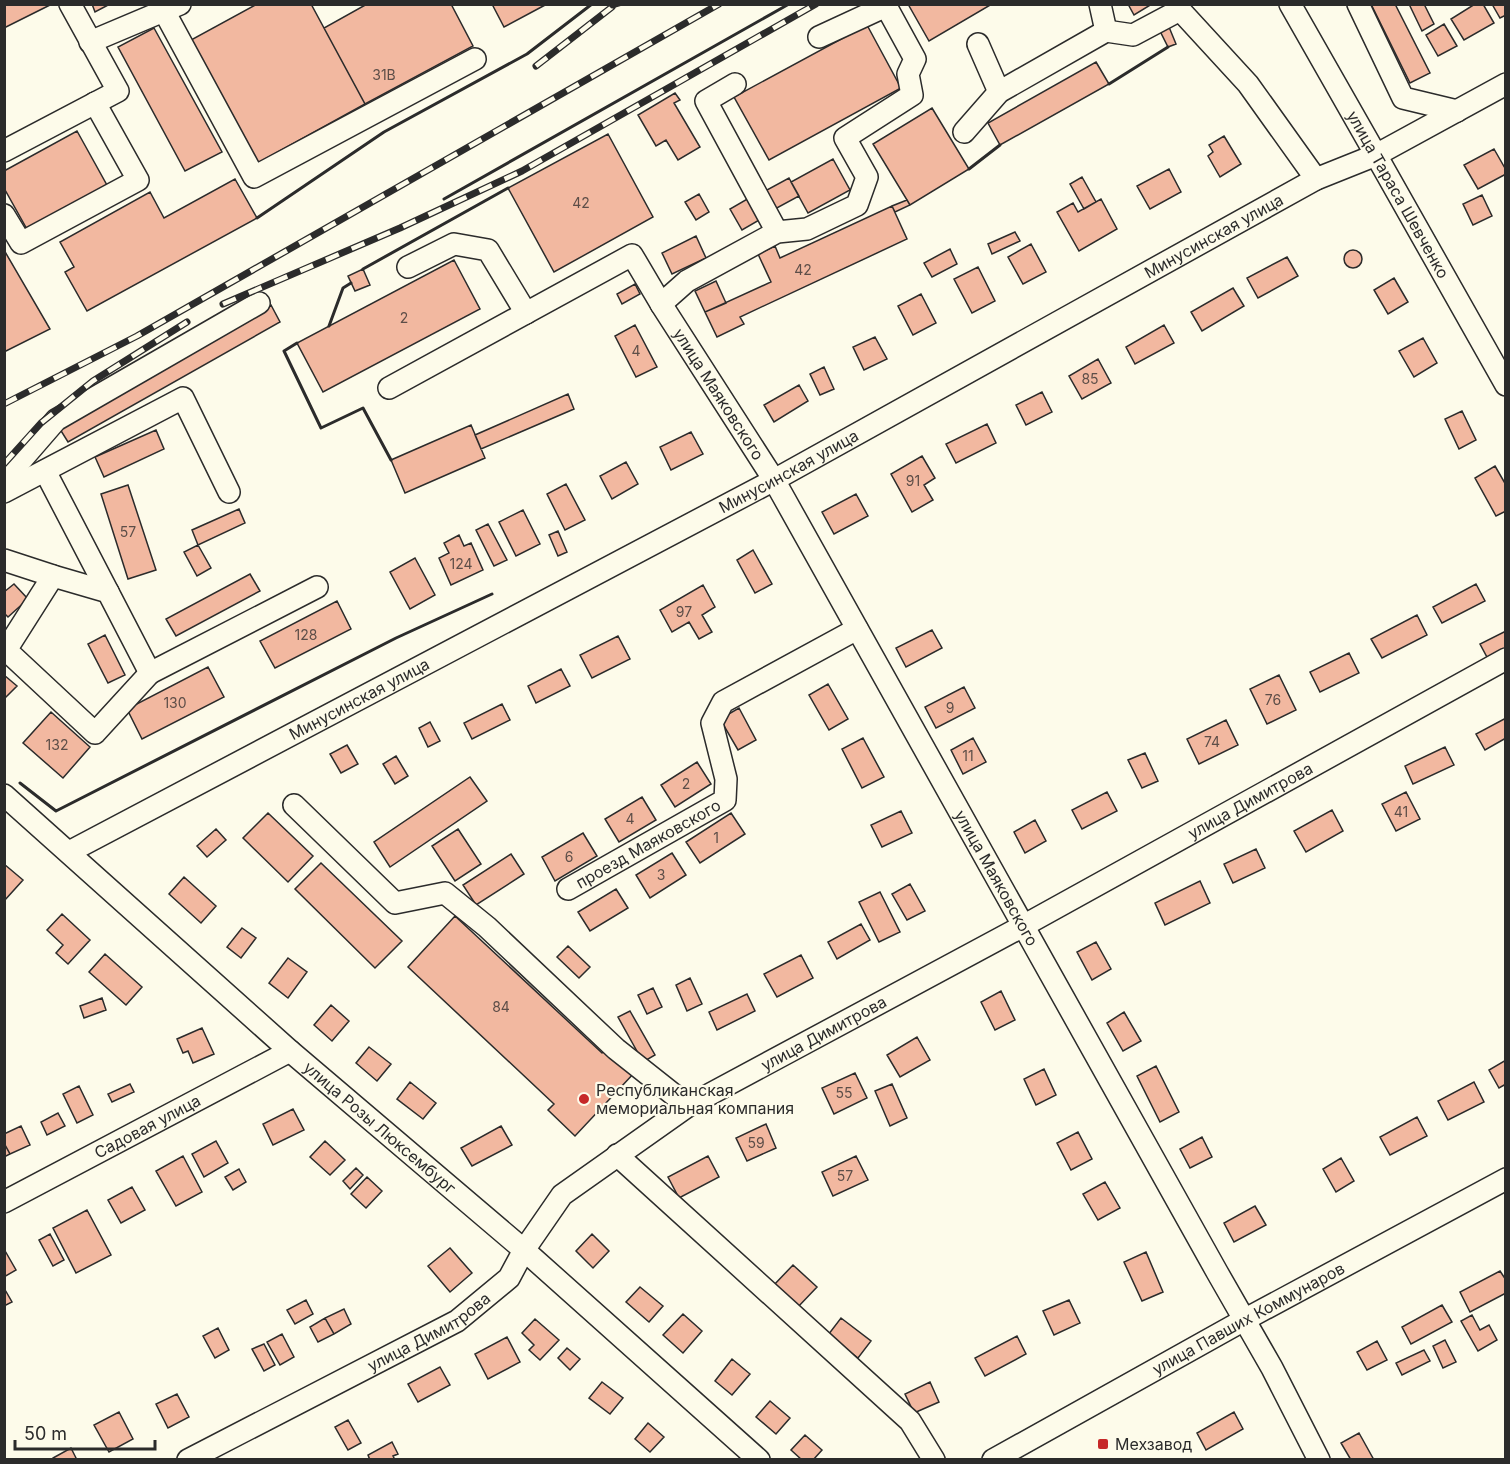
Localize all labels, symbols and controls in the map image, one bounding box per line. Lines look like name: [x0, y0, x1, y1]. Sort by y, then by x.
house number: 31В: [372, 66, 396, 83]
street label: улица Тараса Шевченко: [1343, 107, 1454, 282]
street label: Минусинская улица: [1141, 189, 1287, 282]
house number: 42: [572, 194, 590, 211]
house number: 42: [794, 261, 812, 278]
house number: 2: [400, 309, 408, 326]
street label: улица Маяковского: [669, 324, 768, 464]
house number: 4: [631, 342, 641, 359]
house number: 85: [1081, 370, 1099, 387]
street label: Минусинская улица: [715, 425, 862, 517]
house number: 91: [906, 472, 920, 489]
house number: 57: [120, 523, 136, 540]
house number: 124: [449, 555, 473, 572]
house number: 97: [676, 603, 692, 620]
house number: 128: [295, 626, 317, 643]
street label: Минусинская улица: [286, 654, 433, 744]
house number: 76: [1265, 691, 1281, 708]
house number: 130: [163, 694, 187, 711]
house number: 9: [946, 699, 954, 716]
house number: 74: [1204, 733, 1220, 750]
house number: 132: [46, 736, 68, 753]
house number: 11: [962, 747, 974, 764]
street label: улица Димитрова: [1184, 758, 1316, 843]
house number: 2: [682, 775, 690, 792]
street label: проезд Маяковского: [572, 795, 724, 893]
house number: 41: [1394, 803, 1408, 820]
street label: улица Маяковского: [951, 806, 1043, 949]
house number: 4: [625, 810, 635, 827]
house number: 1: [713, 829, 719, 846]
house number: 6: [565, 848, 573, 865]
house number: 3: [657, 866, 665, 883]
street label: улица Димитрова: [757, 991, 890, 1075]
house number: 84: [492, 998, 510, 1015]
street label: улица Розы Люксембург: [300, 1057, 460, 1198]
place label: Республиканская мемориальная компания: [596, 1080, 794, 1118]
house number: 55: [835, 1084, 853, 1101]
street label: Садовая улица: [91, 1090, 204, 1163]
marker: Республиканская мемориальная компания: [577, 1092, 591, 1106]
house number: 59: [747, 1134, 765, 1151]
house number: 57: [837, 1167, 853, 1184]
street label: улица Павших Коммунаров: [1149, 1258, 1348, 1379]
street label: улица Димитрова: [364, 1288, 494, 1376]
scale bar: [15, 1413, 154, 1451]
text: 50 m: [24, 1423, 67, 1444]
place label: Мехзавод: [1115, 1434, 1192, 1454]
marker: Мехзавод: [1096, 1437, 1110, 1451]

